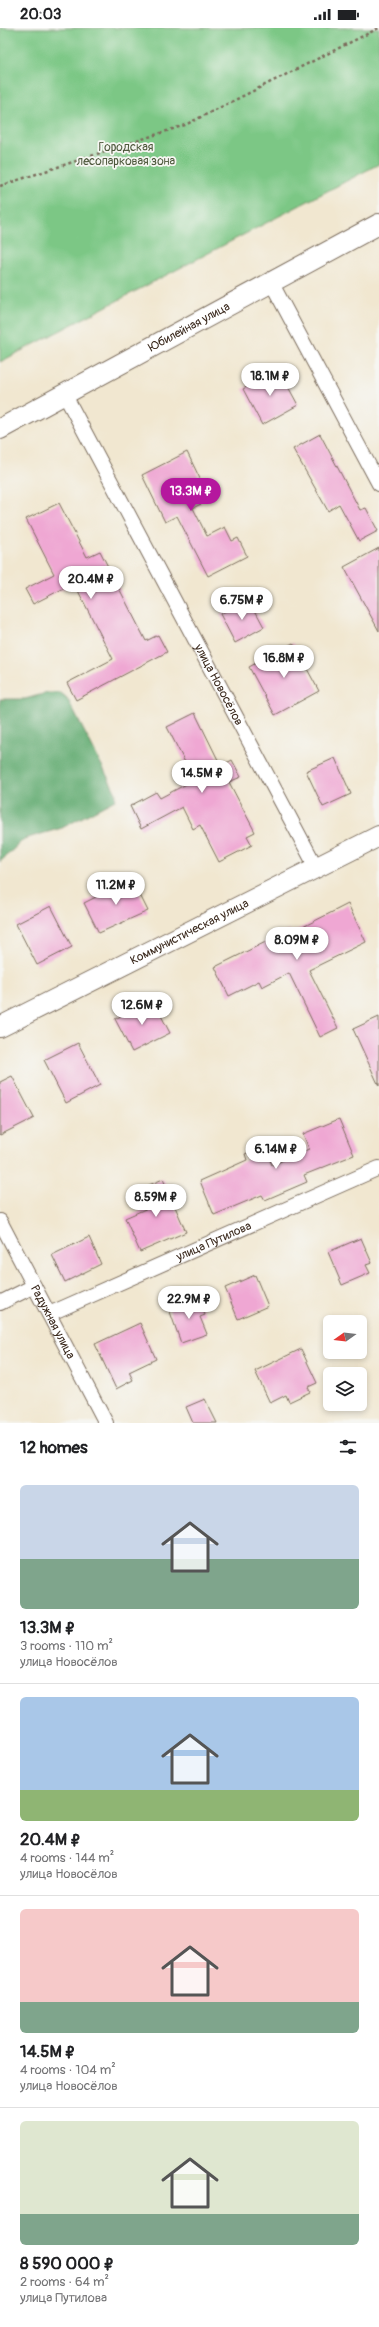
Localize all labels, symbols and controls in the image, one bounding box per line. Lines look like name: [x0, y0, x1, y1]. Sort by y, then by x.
text: 20:03: [20, 5, 61, 24]
park label: Городская лесопарковая зона: [77, 140, 176, 169]
street label: Юбилейная улица: [146, 299, 233, 355]
pin: 18.1M ₽: [233, 363, 307, 397]
text: 18.1M ₽: [250, 368, 290, 384]
pin: 13.3M ₽: [154, 478, 228, 512]
text: 13.3M ₽: [170, 483, 212, 499]
pin: 20.4M ₽: [54, 566, 128, 600]
text: 20.4M ₽: [68, 571, 114, 587]
pin: 6.75M ₽: [205, 587, 279, 621]
text: 6.75M ₽: [220, 592, 264, 608]
street label: улица Новосёлов: [190, 641, 246, 728]
pin: 16.8M ₽: [247, 645, 321, 679]
text: 16.8M ₽: [263, 650, 305, 666]
pin: 14.5M ₽: [165, 760, 239, 794]
text: 14.5M ₽: [181, 765, 223, 781]
pin: 11.2M ₽: [79, 872, 153, 906]
text: 11.2M ₽: [96, 877, 136, 893]
street label: Коммунистическая улица: [128, 896, 252, 968]
pin: 8.09M ₽: [260, 927, 334, 961]
text: 8.09M ₽: [275, 932, 319, 948]
pin: 12.6M ₽: [105, 992, 179, 1026]
text: 12.6M ₽: [121, 997, 163, 1013]
pin: 6.14M ₽: [239, 1136, 313, 1170]
text: 6.14M ₽: [254, 1141, 298, 1157]
pin: 8.59M ₽: [119, 1184, 193, 1218]
text: 8.59M ₽: [134, 1189, 178, 1205]
street label: улица Путилова: [173, 1218, 254, 1265]
street label: Радужная улица: [27, 1283, 78, 1362]
pin: 22.9M ₽: [152, 1286, 226, 1320]
text: 22.9M ₽: [167, 1291, 211, 1307]
north arrow: [323, 1315, 367, 1359]
map controls: [323, 1315, 367, 1411]
button: layers: [323, 1367, 367, 1411]
icon: filters: [337, 1436, 359, 1458]
text: 12 homes: [20, 1437, 88, 1458]
icon: home: [154, 1511, 226, 1583]
text: 13.3M ₽: [20, 1617, 75, 1638]
text: 3 rooms · 110 m²: [20, 1638, 113, 1654]
text: улица Новосёлов: [20, 1654, 118, 1670]
icon: home: [154, 1723, 226, 1795]
text: 20.4M ₽: [20, 1829, 81, 1850]
text: 4 rooms · 144 m²: [20, 1850, 114, 1866]
text: улица Новосёлов: [20, 1866, 118, 1882]
icon: home: [154, 1935, 226, 2007]
text: 14.5M ₽: [20, 2041, 76, 2062]
text: 4 rooms · 104 m²: [20, 2062, 116, 2078]
text: улица Новосёлов: [20, 2078, 118, 2094]
icon: home: [154, 2147, 226, 2219]
text: 8 590 000 ₽: [20, 2253, 114, 2274]
text: 2 rooms · 64 m²: [20, 2274, 109, 2290]
text: улица Путилова: [20, 2290, 107, 2306]

